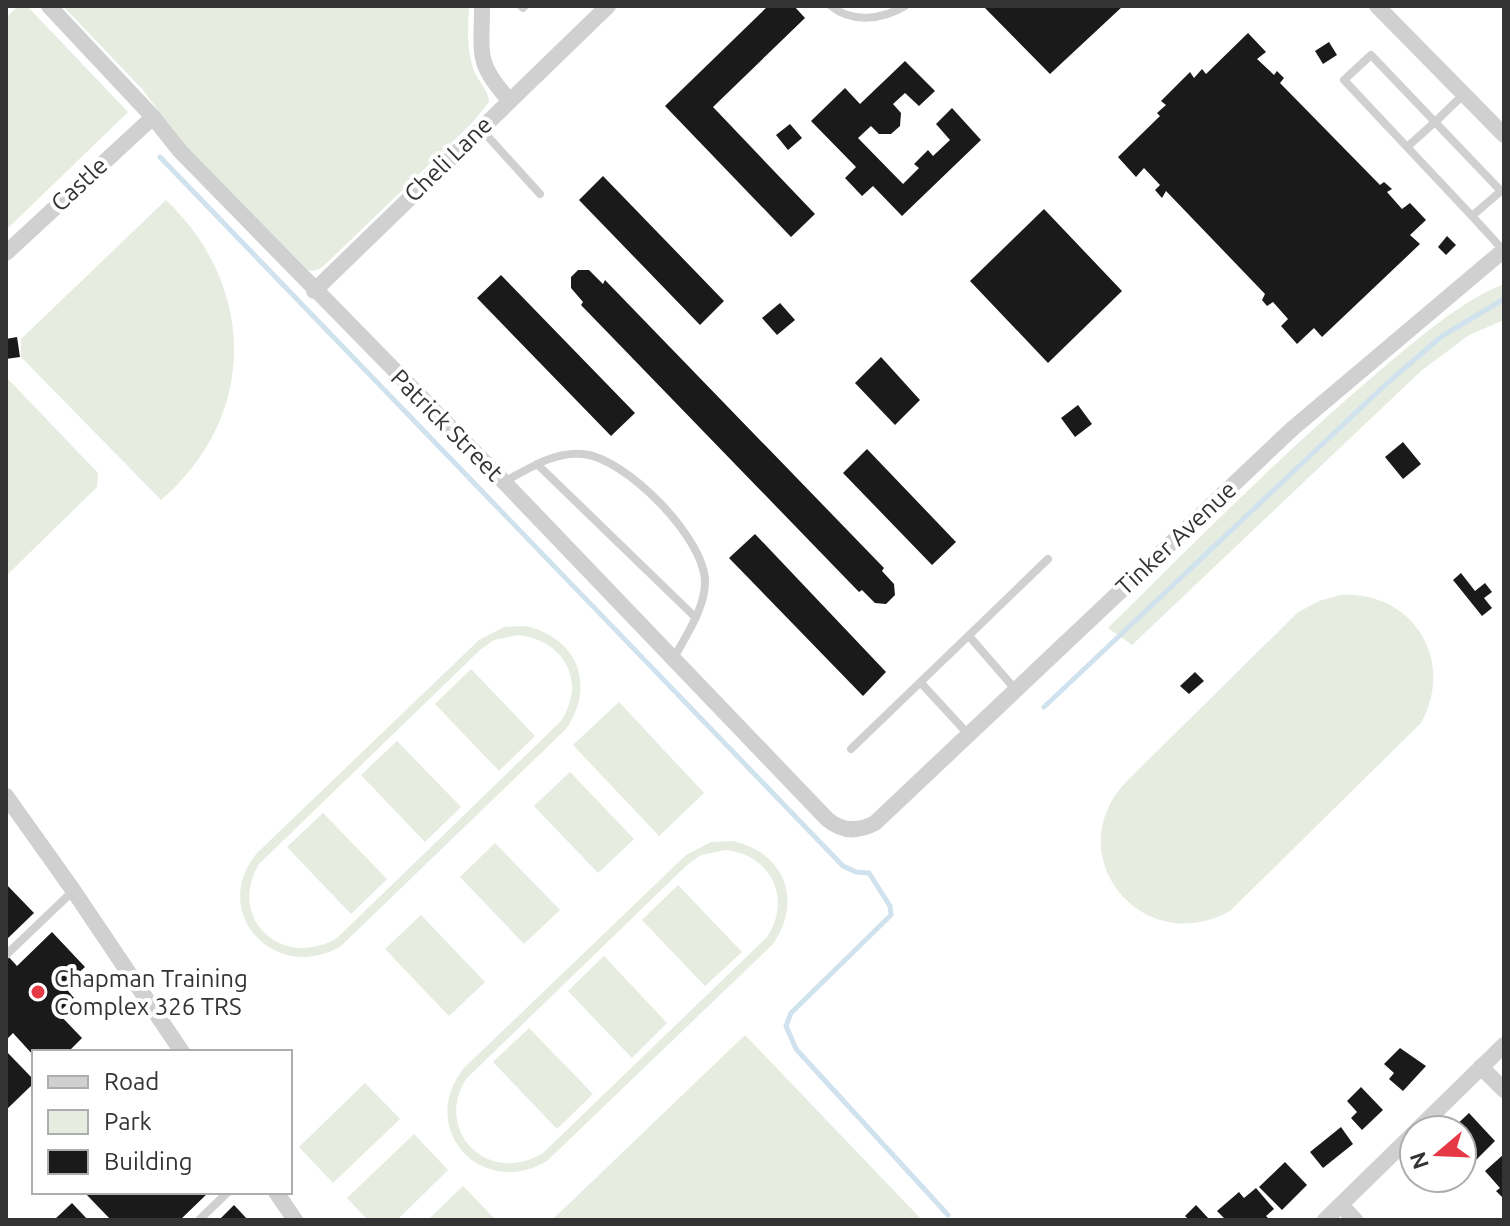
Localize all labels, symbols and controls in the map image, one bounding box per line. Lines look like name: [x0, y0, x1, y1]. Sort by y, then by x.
street label: Cheli Lane: [399, 111, 497, 207]
street label: Castle: [45, 151, 113, 217]
street label: Patrick Street: [386, 364, 509, 487]
street label: Tinker Avenue: [1111, 476, 1241, 600]
place label: Chapman Training Complex 326 TRS: [54, 965, 248, 1020]
marker: Chapman Training Complex 326 TRS: [29, 983, 47, 1001]
legend: [32, 1050, 292, 1194]
text: Road: [104, 1068, 159, 1095]
text: Park: [104, 1108, 152, 1135]
north arrow: [1398, 1114, 1478, 1194]
text: Building: [104, 1148, 192, 1175]
text: N: [1404, 1149, 1433, 1173]

